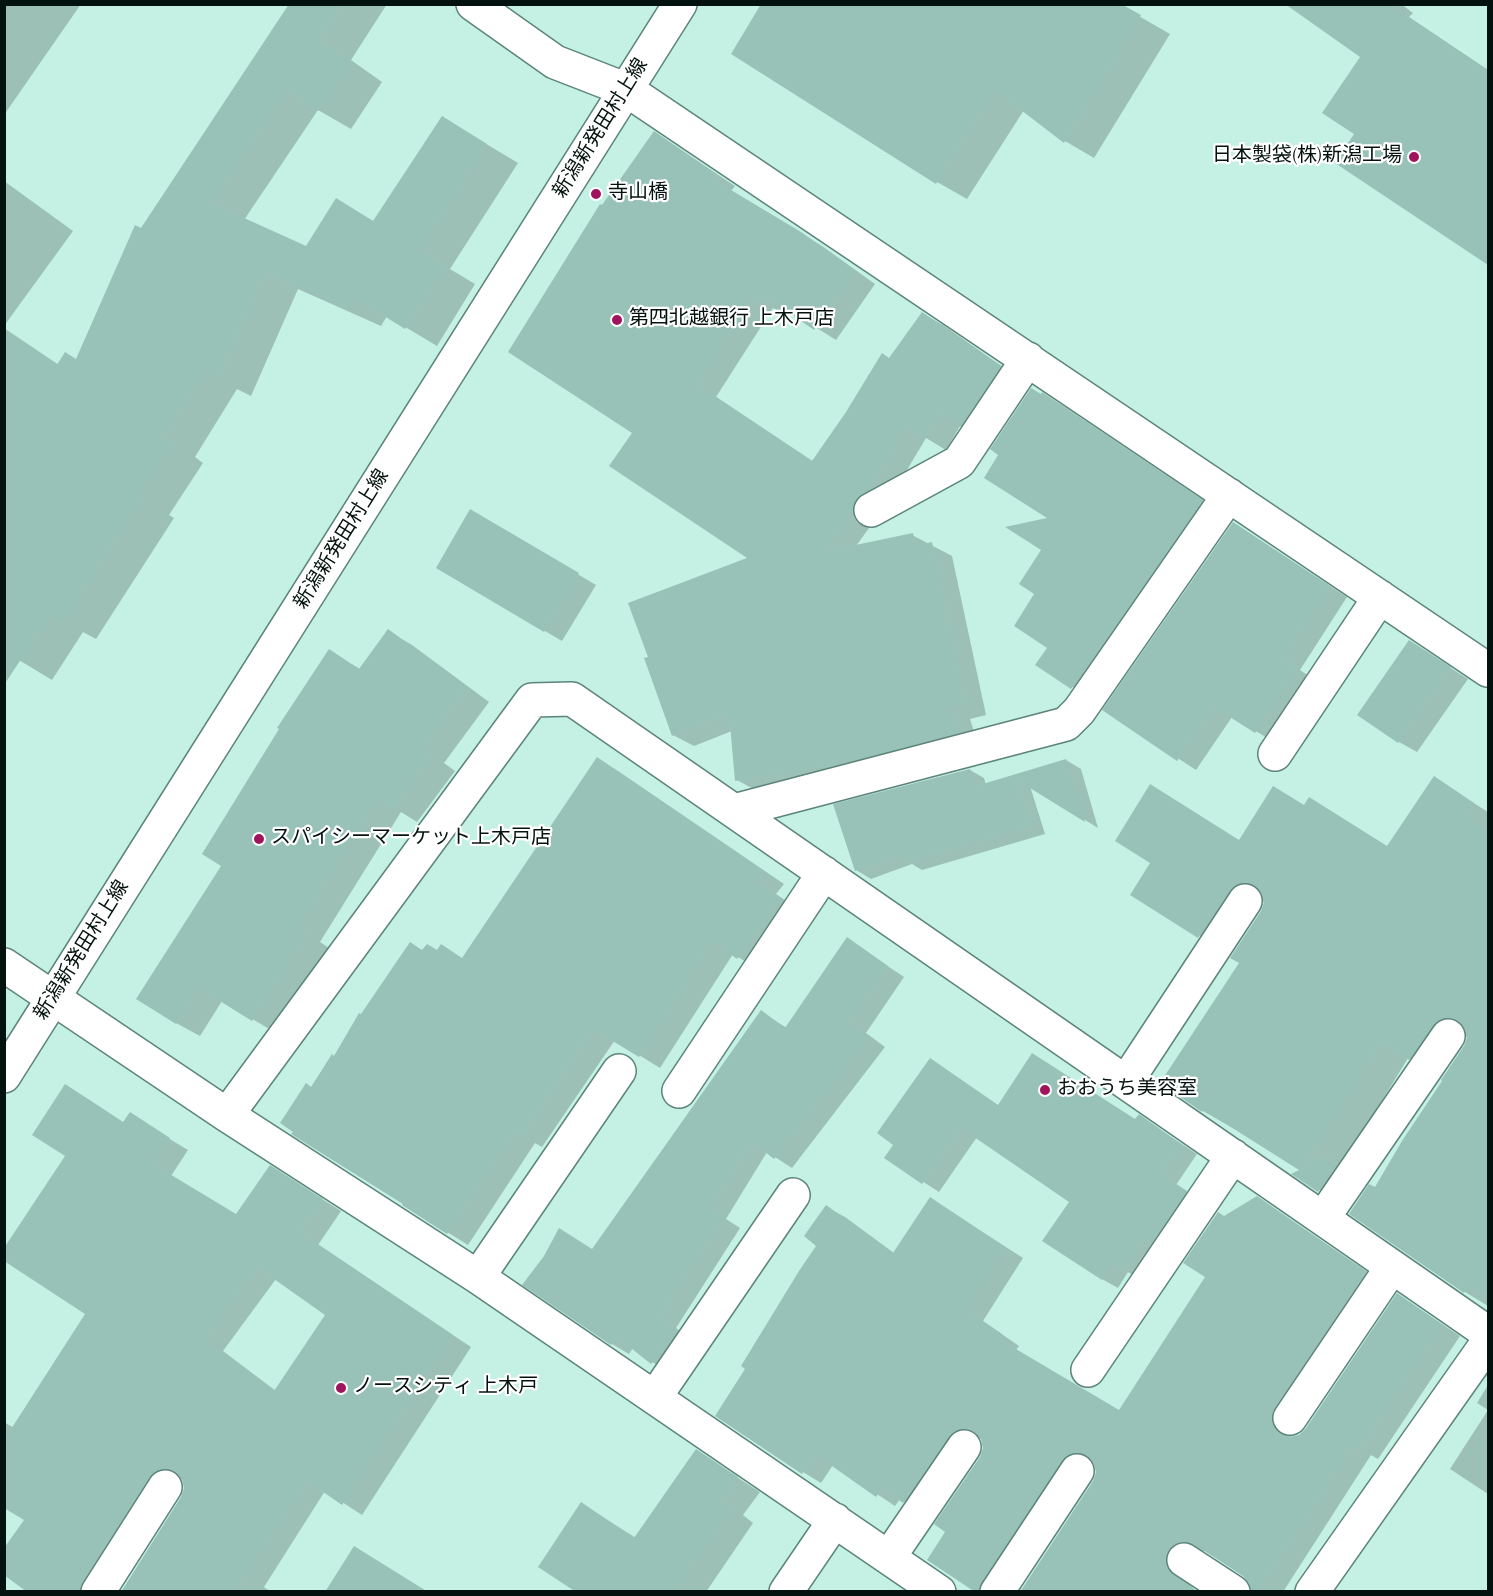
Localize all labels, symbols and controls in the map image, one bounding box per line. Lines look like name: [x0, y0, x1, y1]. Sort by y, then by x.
street label: 新潟新発田村上線: [549, 55, 655, 203]
place label: 日本製袋(株)新潟工場: [1212, 145, 1402, 169]
marker: 日本製袋(株)新潟工場: [1407, 150, 1421, 164]
place label: 寺山橋: [608, 182, 668, 206]
marker: 寺山橋: [589, 187, 603, 201]
place label: 第四北越銀行 上木戸店: [629, 308, 834, 332]
marker: 第四北越銀行 上木戸店: [610, 313, 624, 327]
street label: 新潟新発田村上線: [290, 466, 396, 614]
place label: スパイシーマーケット上木戸店: [271, 827, 551, 851]
marker: スパイシーマーケット上木戸店: [252, 832, 266, 846]
street label: 新潟新発田村上線: [30, 877, 136, 1025]
place label: おおうち美容室: [1057, 1078, 1197, 1102]
marker: おおうち美容室: [1038, 1083, 1052, 1097]
place label: ノースシティ 上木戸: [353, 1376, 538, 1400]
marker: ノースシティ 上木戸: [334, 1381, 348, 1395]

